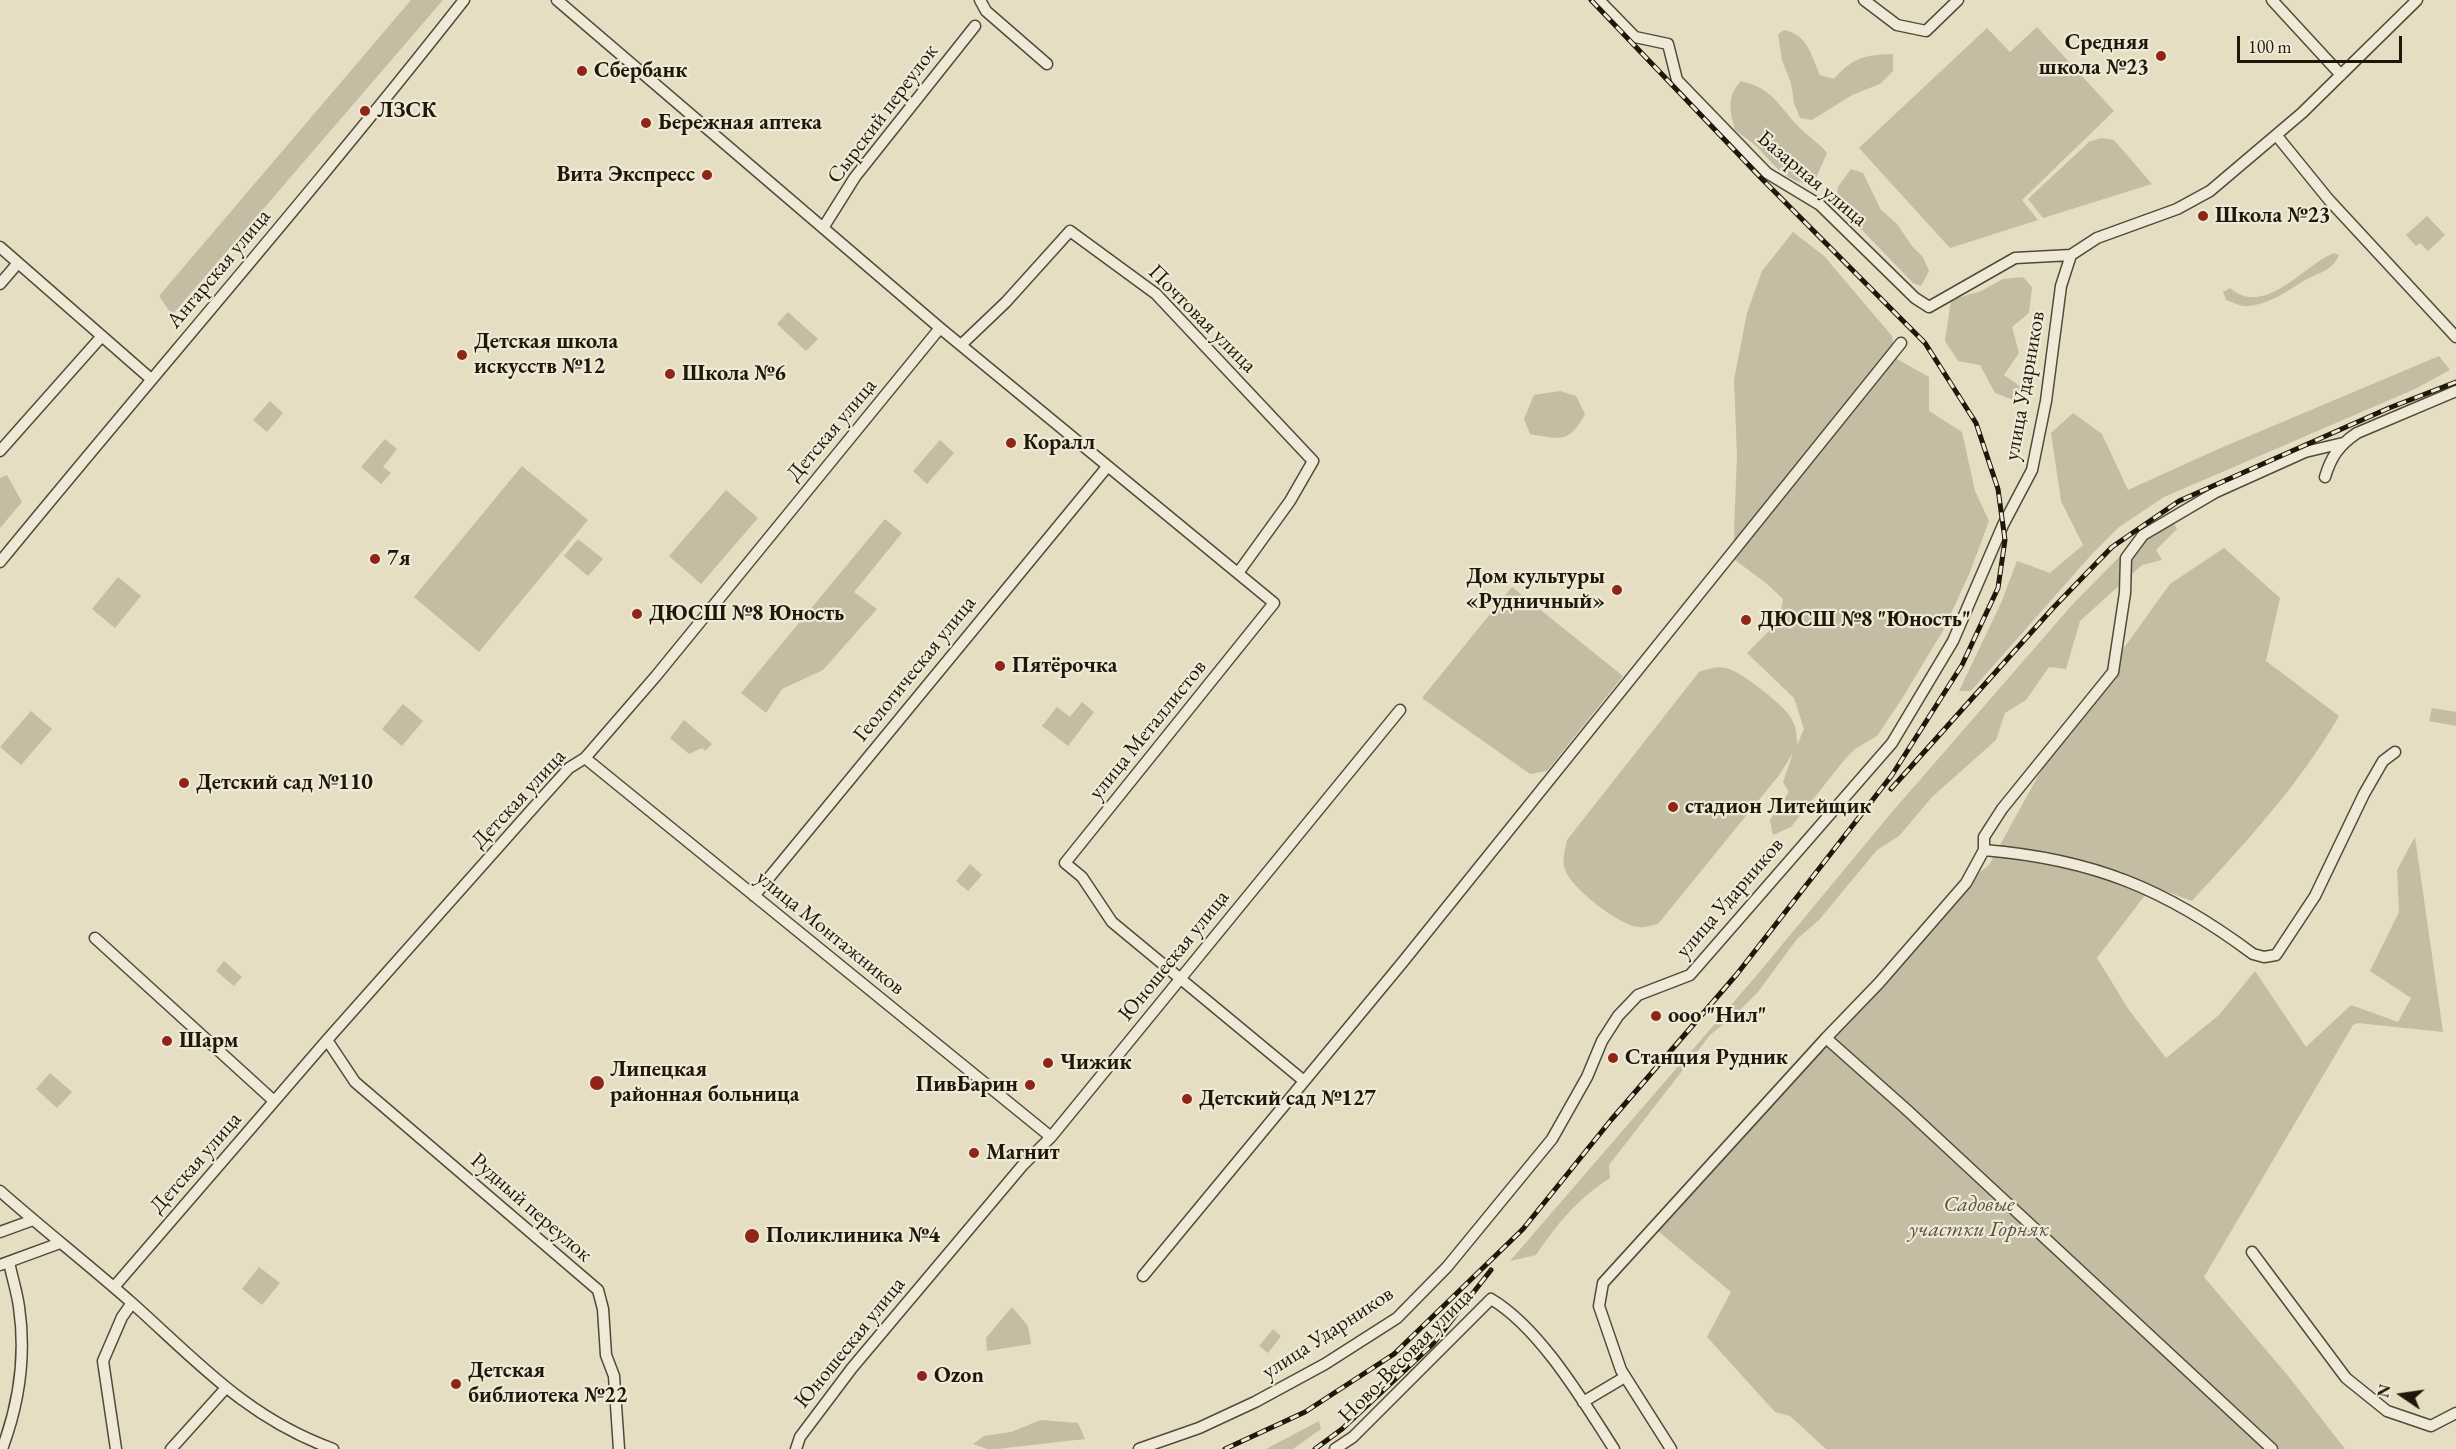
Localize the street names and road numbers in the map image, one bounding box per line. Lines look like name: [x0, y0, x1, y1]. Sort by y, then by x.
street label: Сырский переулок: [822, 39, 944, 189]
street label: Базарная улица: [1751, 125, 1873, 233]
street label: Ангарская улица: [161, 204, 277, 334]
street label: Почтовая улица: [1142, 259, 1262, 379]
street label: улица Ударников: [1999, 309, 2051, 463]
street label: Детская улица: [781, 373, 883, 487]
street label: Геологическая улица: [848, 591, 982, 747]
street label: улица Металлистов: [1083, 655, 1213, 805]
street label: Детская улица: [466, 744, 572, 854]
street label: улица Ударников: [1670, 832, 1790, 964]
street label: улица Монтажников: [750, 865, 910, 1001]
street label: Юношеская улица: [1113, 885, 1235, 1027]
street label: Детская улица: [145, 1107, 247, 1219]
street label: Рудный переулок: [465, 1148, 597, 1268]
street label: Юношеская улица: [789, 1272, 911, 1414]
street label: улица Ударников: [1257, 1281, 1399, 1385]
street label: Ново-Весовая улица: [1333, 1283, 1479, 1429]

